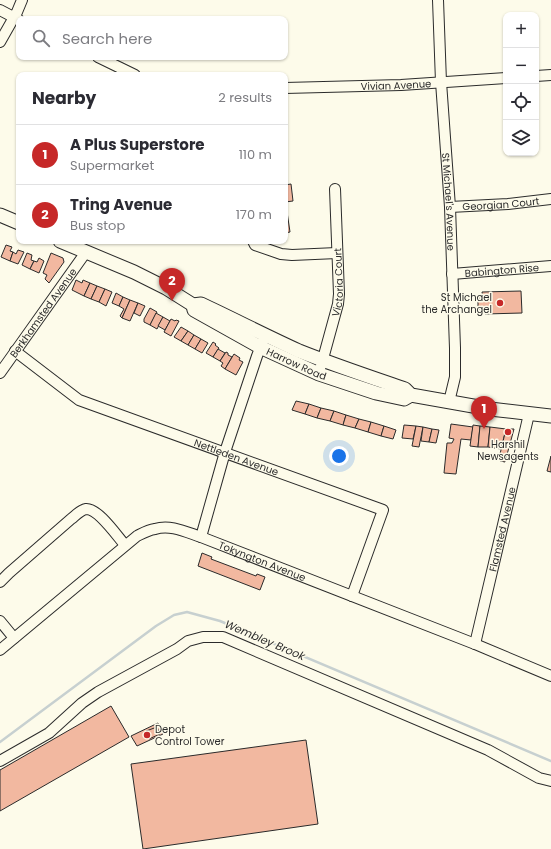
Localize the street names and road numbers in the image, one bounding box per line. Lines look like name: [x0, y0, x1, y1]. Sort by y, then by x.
street label: Vivian Avenue: [360, 76, 432, 94]
street label: St Michael's Avenue: [438, 152, 459, 251]
street label: Georgian Court: [462, 193, 541, 214]
street label: Victoria Court: [328, 247, 347, 318]
street label: Babington Rise: [464, 260, 540, 281]
street label: Berkhamsted Avenue: [6, 265, 80, 361]
street label: Harrow Road: [264, 344, 328, 384]
street label: Nettleden Avenue: [192, 435, 281, 480]
street label: Flamsted Avenue: [485, 485, 520, 573]
street label: Tokyngton Avenue: [216, 538, 308, 585]

